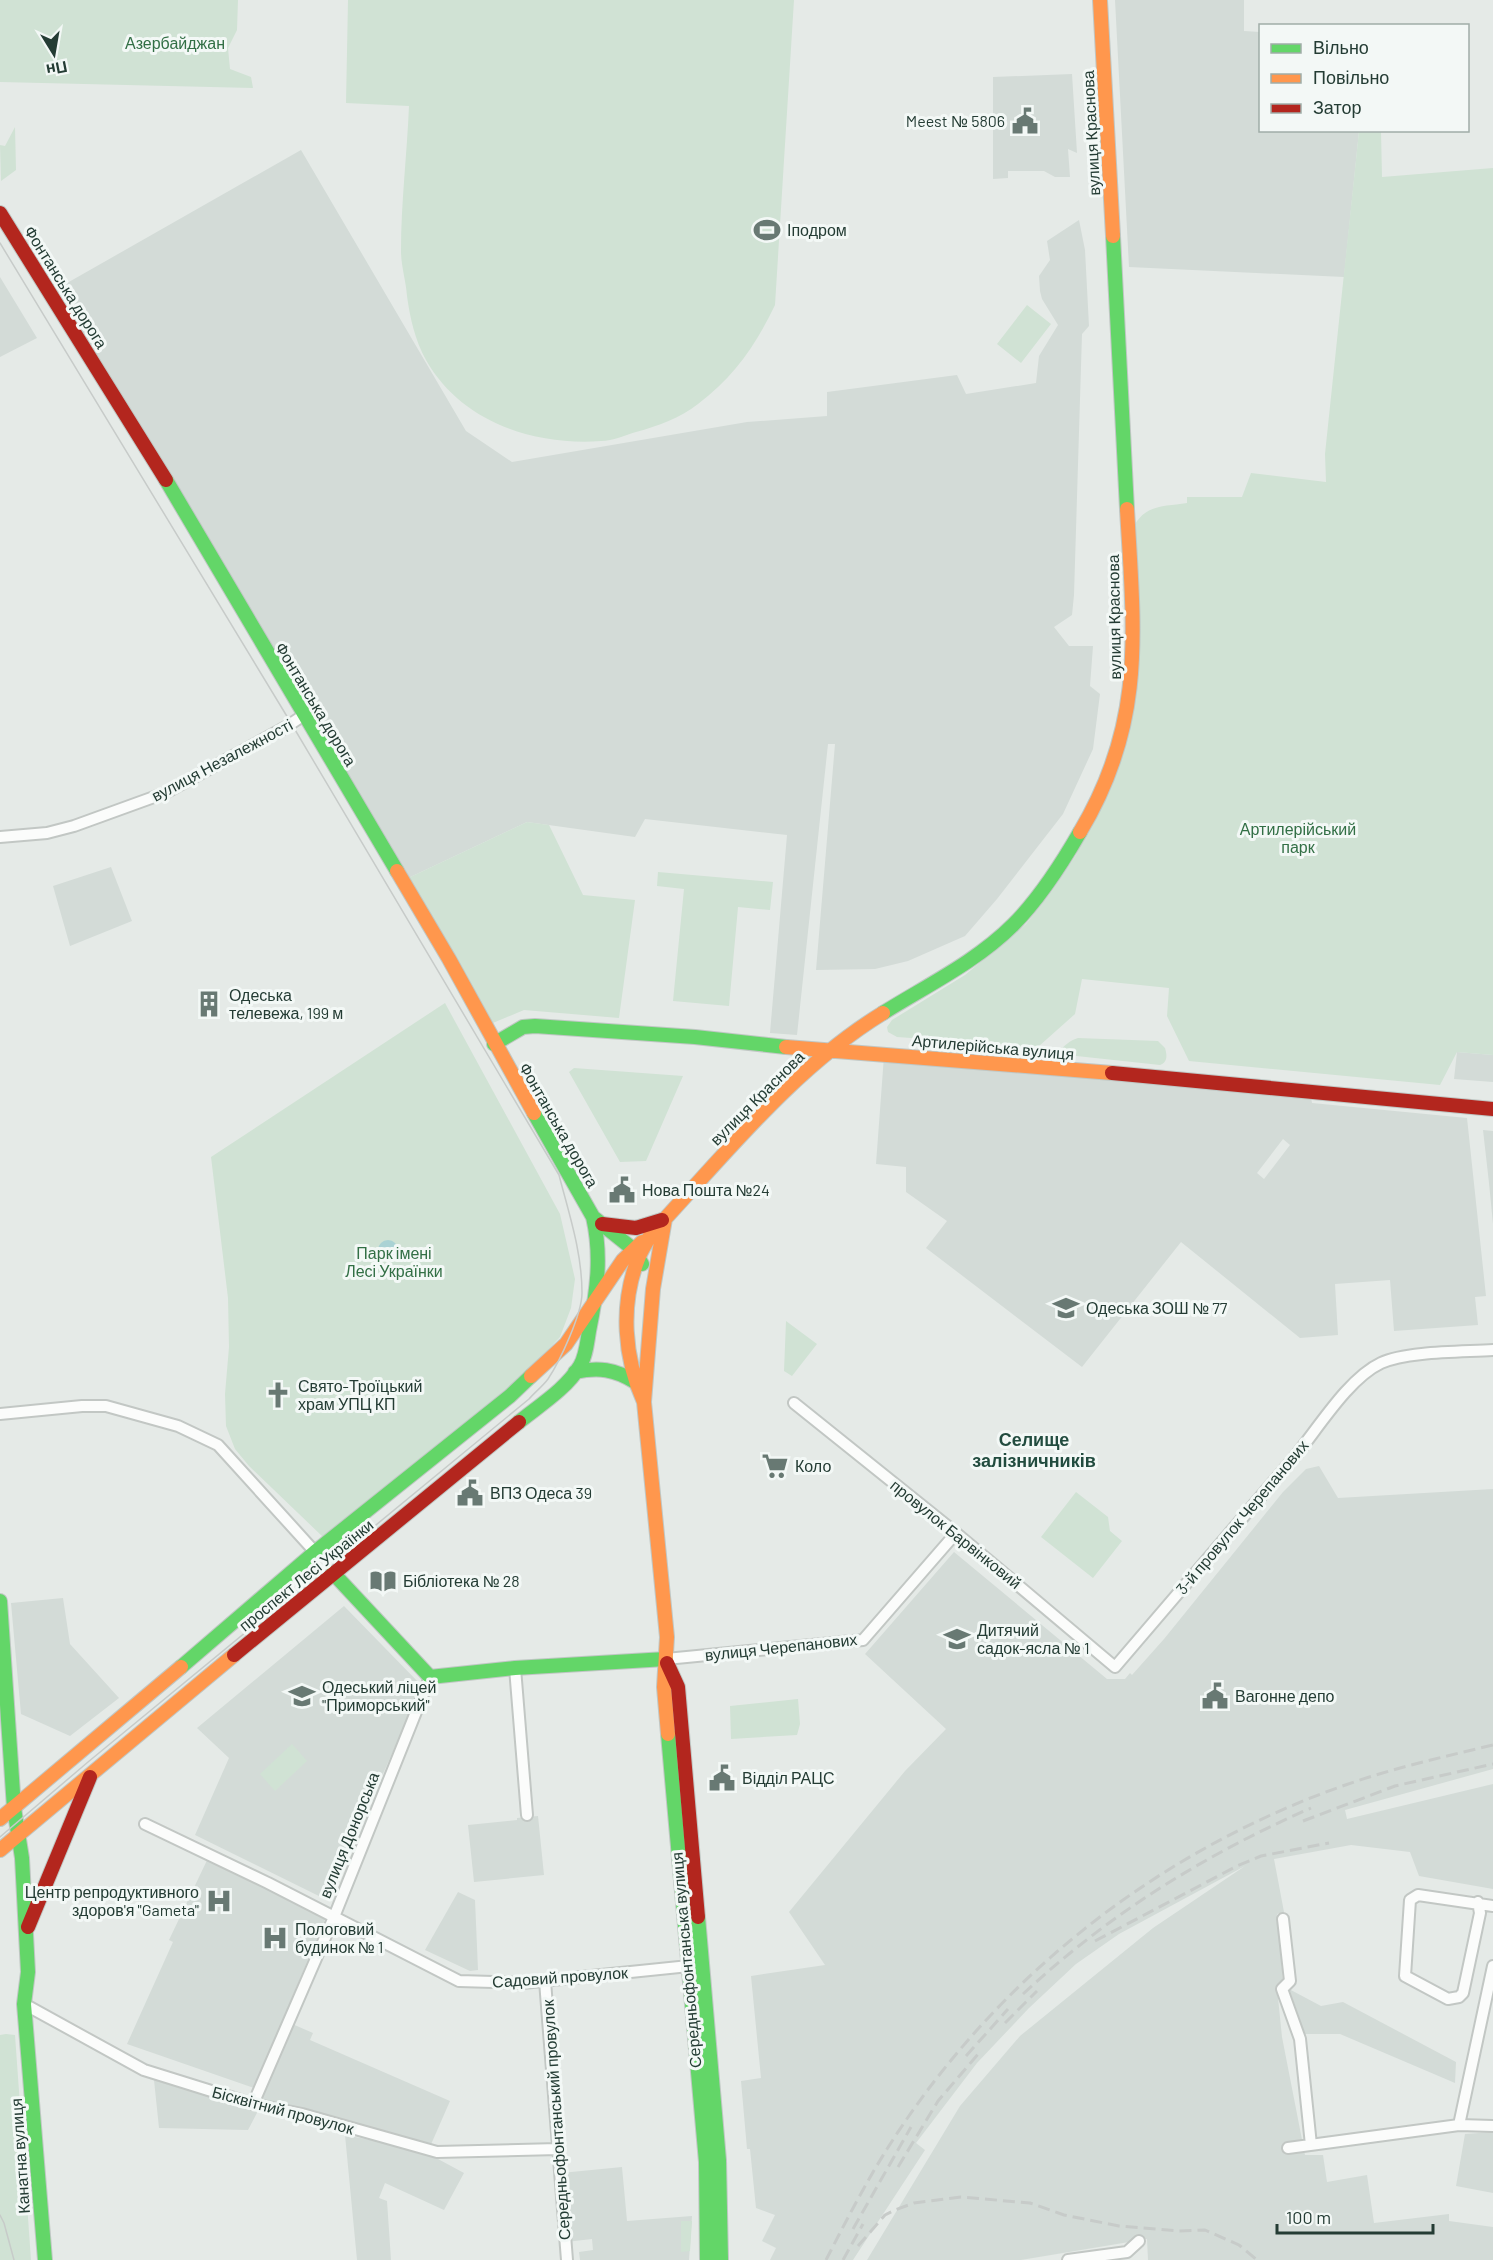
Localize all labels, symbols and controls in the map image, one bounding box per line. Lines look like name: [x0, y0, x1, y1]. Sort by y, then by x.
north arrow: [24, 24, 84, 84]
legend: [1259, 24, 1469, 132]
park label: Азербайджан: [125, 33, 225, 52]
text: Вільно: [1313, 36, 1369, 58]
text: Пн: [45, 58, 69, 81]
text: Повільно: [1313, 66, 1389, 88]
street label: вулиця Краснова: [1078, 70, 1103, 196]
text: Затор: [1313, 96, 1362, 118]
public building icon: Meest № 5806: [1010, 106, 1040, 136]
place label: Meest № 5806: [906, 111, 1005, 130]
sports icon: Іподром: [752, 215, 782, 245]
place label: Іподром: [787, 220, 847, 239]
street label: Фонтанська дорога: [21, 222, 112, 352]
street label: вулиця Краснова: [1103, 554, 1124, 680]
street label: Фонтанська дорога: [272, 638, 361, 769]
street label: вулиця Незалежності: [148, 714, 295, 805]
park label: Артилерійський парк: [1240, 819, 1356, 856]
place label: Одеська телевежа, 199 м: [229, 985, 343, 1022]
building icon: Одеська телевежа, 199 м: [194, 989, 224, 1019]
street label: Артилерійська вулиця: [911, 1030, 1075, 1063]
street label: вулиця Краснова: [706, 1047, 808, 1149]
street label: Фонтанська дорога: [516, 1059, 603, 1191]
public building icon: Нова Пошта №24: [607, 1175, 637, 1205]
place label: Нова Пошта №24: [642, 1180, 770, 1199]
park label: Парк імені Лесі Українки: [345, 1243, 443, 1280]
school or university icon: Одеська ЗОШ № 77: [1051, 1293, 1081, 1323]
place label: Одеська ЗОШ № 77: [1086, 1298, 1228, 1317]
place label: Свято-Троїцький храм УПЦ КП: [298, 1376, 422, 1413]
church icon: Свято-Троїцький храм УПЦ КП: [263, 1380, 293, 1410]
district label: Селище залізничників: [972, 1428, 1096, 1471]
street label: 3-й провулок Черепанових: [1171, 1436, 1312, 1598]
supermarket icon: Коло: [760, 1451, 790, 1481]
place label: Коло: [795, 1456, 831, 1475]
street label: провулок Барвінковий: [887, 1475, 1025, 1592]
public building icon: ВПЗ Одеса 39: [455, 1478, 485, 1508]
place label: ВПЗ Одеса 39: [490, 1483, 592, 1502]
street label: проспект Лесі Українки: [235, 1515, 377, 1635]
library icon: Бібліотека № 28: [368, 1566, 398, 1596]
place label: Бібліотека № 28: [403, 1571, 520, 1590]
place label: Дитячий садок-ясла № 1: [977, 1620, 1090, 1657]
school or university icon: Дитячий садок-ясла № 1: [942, 1624, 972, 1654]
street label: вулиця Черепанових: [704, 1629, 858, 1664]
place label: Одеський ліцей "Приморський": [322, 1677, 436, 1714]
school or university icon: Одеський ліцей "Приморський": [287, 1681, 317, 1711]
public building icon: Вагонне депо: [1200, 1681, 1230, 1711]
place label: Вагонне депо: [1235, 1686, 1335, 1705]
public building icon: Відділ РАЦС: [707, 1763, 737, 1793]
place label: Відділ РАЦС: [742, 1768, 835, 1787]
street label: вулиця Донорська: [315, 1769, 383, 1901]
street label: Середньофонтанська вулиця: [667, 1851, 704, 2069]
place label: Центр репродуктивного здоров'я "Gameta": [25, 1882, 199, 1919]
hospital icon: Центр репродуктивного здоров'я "Gameta": [204, 1886, 234, 1916]
place label: Пологовий будинок № 1: [295, 1919, 383, 1956]
hospital icon: Пологовий будинок № 1: [260, 1923, 290, 1953]
street label: Садовий провулок: [491, 1962, 630, 1991]
street label: Середньофонтанський провулок: [538, 1998, 573, 2241]
street label: Бісквітний провулок: [210, 2081, 357, 2138]
street label: Канатна вулиця: [6, 2098, 33, 2214]
scale bar: [1277, 2197, 1433, 2235]
text: 100 m: [1286, 2206, 1331, 2228]

